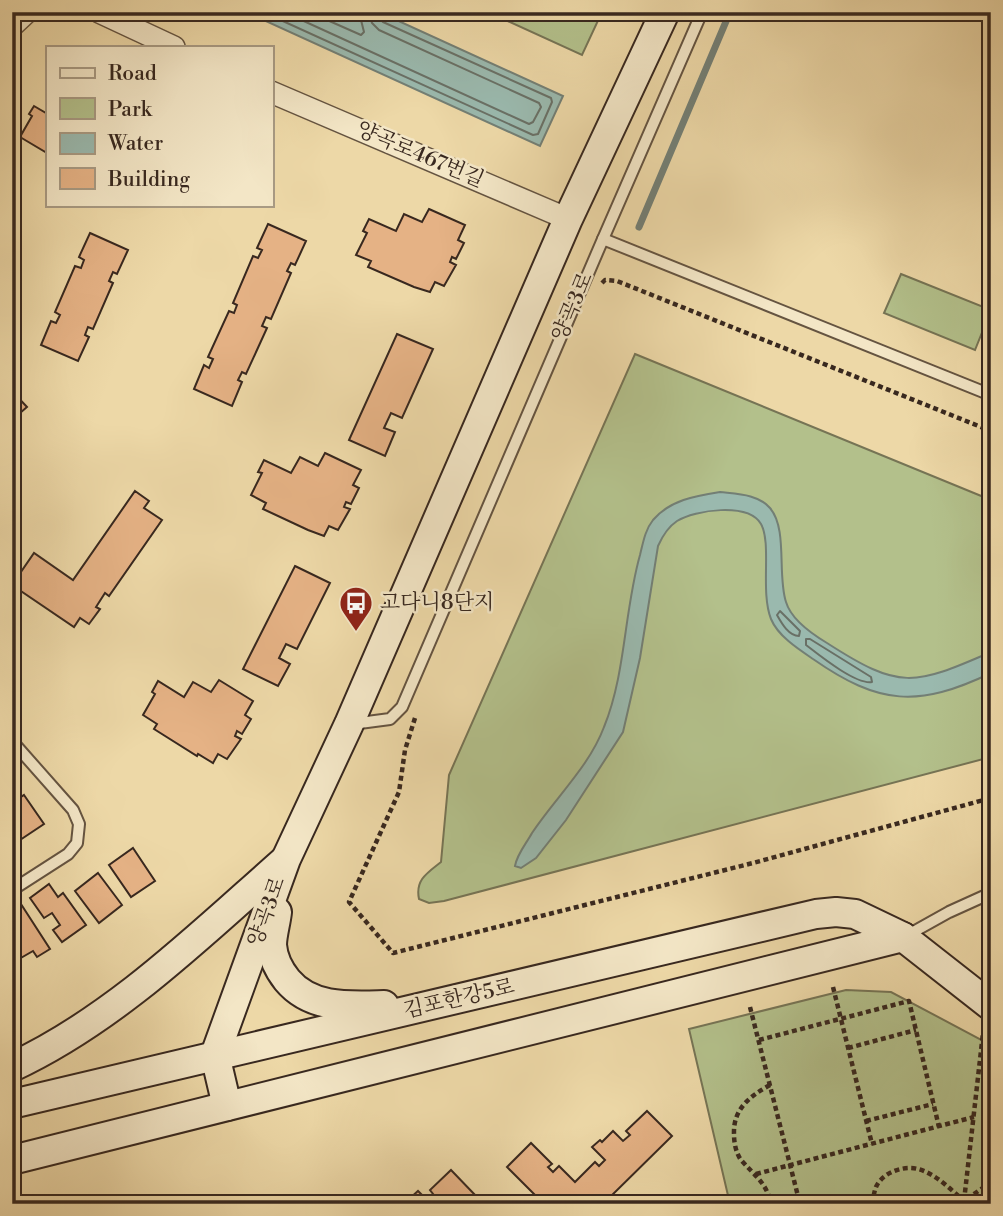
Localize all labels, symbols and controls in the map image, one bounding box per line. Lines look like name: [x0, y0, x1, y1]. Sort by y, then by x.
legend: [46, 46, 273, 206]
text: Road: [108, 61, 157, 87]
text: Park: [108, 97, 153, 123]
street label: 양곡로467번길: [352, 116, 488, 194]
text: Water: [107, 131, 163, 157]
text: Building: [107, 167, 190, 193]
street label: 양곡3로: [547, 269, 599, 345]
bus stop icon: 고다니8단지: [337, 584, 375, 633]
place label: 고다니8단지: [380, 590, 494, 616]
street label: 양곡3로: [242, 874, 292, 950]
street label: 김포한강5로: [401, 974, 517, 1024]

